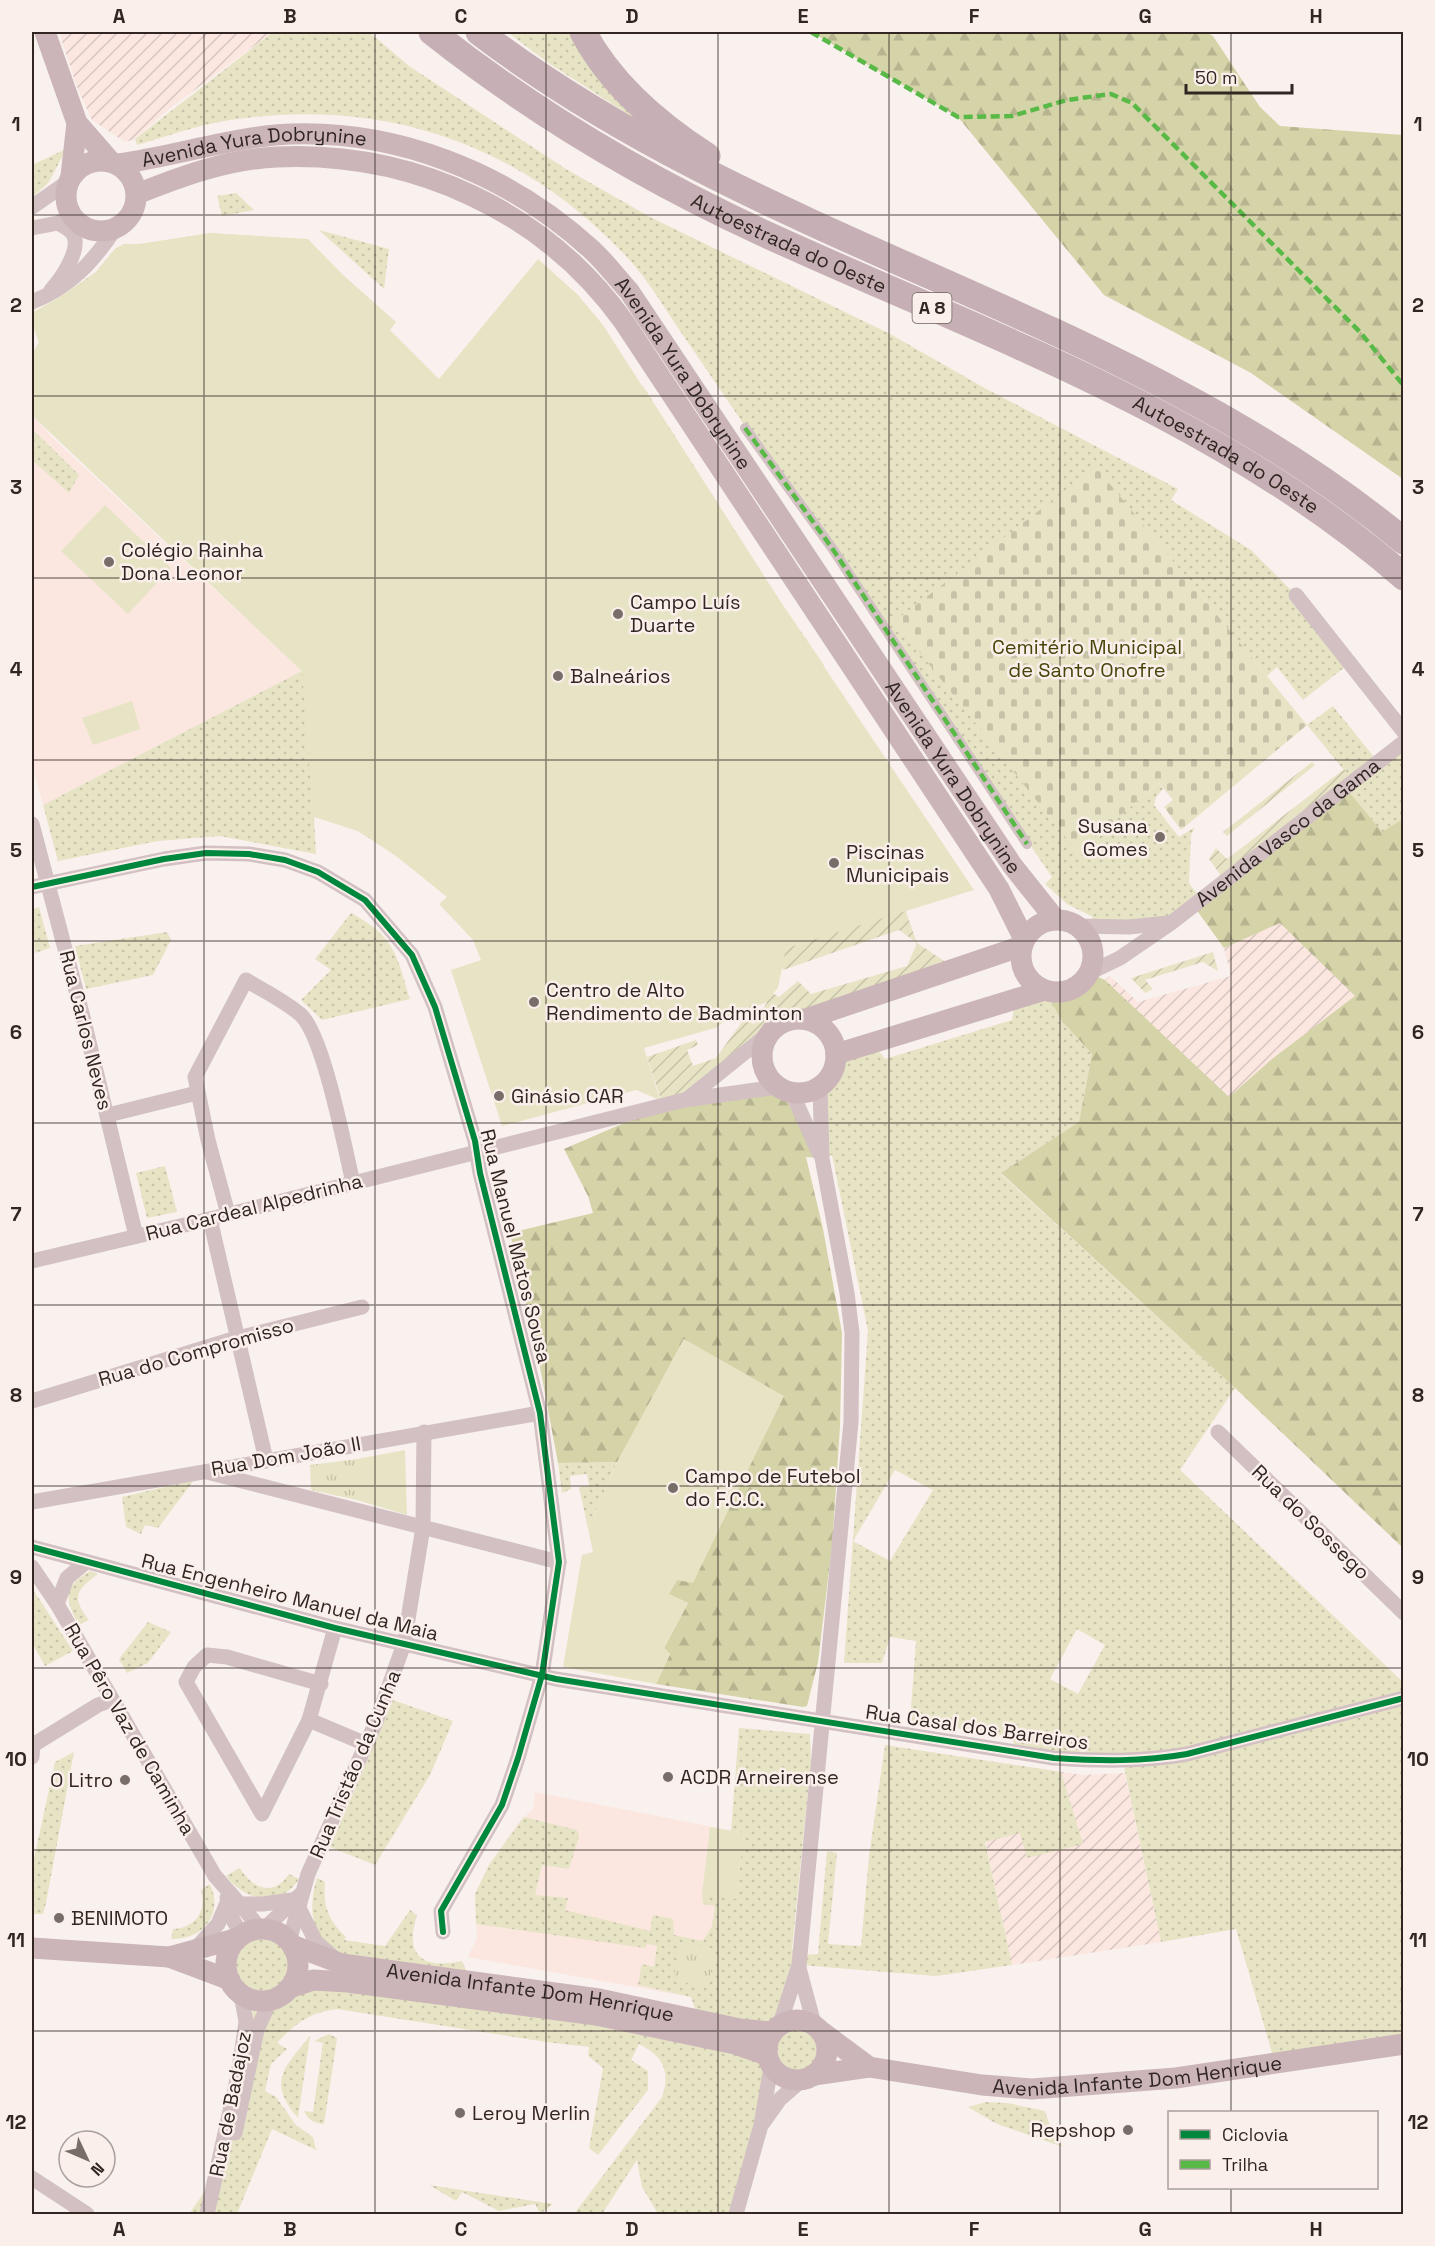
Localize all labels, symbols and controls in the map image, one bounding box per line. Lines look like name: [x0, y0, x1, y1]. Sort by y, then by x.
text: A: [113, 3, 126, 29]
text: B: [283, 3, 297, 29]
text: C: [455, 3, 468, 29]
text: D: [625, 3, 639, 29]
text: E: [797, 3, 809, 29]
text: F: [969, 3, 980, 29]
text: G: [1138, 3, 1152, 29]
text: H: [1309, 3, 1323, 29]
scale bar: [1186, 57, 1292, 95]
text: 50 m: [1195, 66, 1237, 89]
text: 1: [11, 111, 21, 137]
text: 1: [1413, 111, 1423, 137]
street label: Avenida Yura Dobrynine: [140, 121, 369, 173]
street label: Autoestrada do Oeste: [687, 187, 891, 299]
street label: Avenida Yura Dobrynine: [609, 271, 758, 475]
text: 2: [10, 292, 22, 318]
text: 2: [1412, 292, 1424, 318]
road number: A 8: [912, 293, 952, 323]
street label: Autoestrada do Oeste: [1129, 390, 1324, 520]
text: 3: [10, 474, 22, 500]
text: 3: [1412, 474, 1424, 500]
place label: Colégio Rainha Dona Leonor: [121, 537, 263, 586]
marker: Colégio Rainha Dona Leonor: [102, 555, 116, 569]
place label: Campo Luís Duarte: [630, 589, 740, 638]
marker: Campo Luís Duarte: [611, 607, 625, 621]
park label: Cemitério Municipal de Santo Onofre: [992, 634, 1182, 683]
text: 4: [10, 656, 23, 682]
text: 4: [1412, 656, 1425, 682]
place label: Balneários: [570, 663, 671, 689]
marker: Balneários: [551, 669, 565, 683]
street label: Avenida Yura Dobrynine: [879, 675, 1027, 879]
street label: Avenida Vasco da Gama: [1190, 753, 1385, 912]
place label: Susana Gomes: [1078, 813, 1148, 862]
marker: Susana Gomes: [1153, 830, 1167, 844]
text: 5: [10, 837, 22, 863]
text: 5: [1412, 837, 1424, 863]
place label: Piscinas Municipais: [846, 839, 949, 888]
marker: Piscinas Municipais: [827, 856, 841, 870]
street label: Rua Carlos Neves: [54, 947, 118, 1113]
place label: Centro de Alto Rendimento de Badminton: [546, 977, 803, 1026]
marker: Centro de Alto Rendimento de Badminton: [527, 995, 541, 1009]
text: 6: [10, 1019, 22, 1045]
text: 6: [1412, 1019, 1424, 1045]
place label: Ginásio CAR: [511, 1083, 624, 1109]
marker: Ginásio CAR: [492, 1089, 506, 1103]
street label: Rua Manuel Matos Sousa: [474, 1126, 558, 1366]
street label: Rua Cardeal Alpedrinha: [143, 1167, 365, 1247]
text: 7: [10, 1201, 22, 1227]
text: 7: [1412, 1201, 1424, 1227]
street label: Rua do Compromisso: [95, 1312, 297, 1392]
text: 8: [10, 1382, 22, 1408]
text: 8: [1412, 1382, 1424, 1408]
street label: Rua Dom João II: [209, 1430, 363, 1482]
street label: Rua do Sossego: [1246, 1459, 1376, 1585]
place label: Campo de Futebol do F.C.C.: [685, 1463, 861, 1512]
marker: Campo de Futebol do F.C.C.: [666, 1481, 680, 1495]
street label: Rua Engenheiro Manuel da Maia: [139, 1547, 441, 1647]
text: 9: [10, 1564, 22, 1590]
text: 9: [1412, 1564, 1424, 1590]
street label: Rua Pêro Vaz de Caminha: [59, 1618, 201, 1840]
street label: Rua Tristão da Cunha: [303, 1666, 407, 1862]
street label: Rua Casal dos Barreiros: [864, 1698, 1090, 1756]
text: 10: [5, 1746, 27, 1772]
text: 10: [1407, 1746, 1429, 1772]
place label: ACDR Arneirense: [680, 1764, 839, 1790]
place label: O Litro: [50, 1767, 113, 1793]
marker: ACDR Arneirense: [661, 1770, 675, 1784]
marker: O Litro: [118, 1773, 132, 1787]
place label: BENIMOTO: [71, 1905, 168, 1931]
marker: BENIMOTO: [52, 1911, 66, 1925]
text: 11: [7, 1927, 25, 1953]
text: 11: [1409, 1927, 1427, 1953]
street label: Avenida Infante Dom Henrique: [385, 1957, 677, 2028]
street label: Rua de Badajoz: [203, 2029, 257, 2179]
street label: Avenida Infante Dom Henrique: [992, 2049, 1284, 2102]
place label: Leroy Merlin: [472, 2100, 590, 2126]
marker: Leroy Merlin: [453, 2106, 467, 2120]
text: 12: [6, 2109, 27, 2135]
text: 12: [1408, 2109, 1429, 2135]
legend: [1168, 2111, 1378, 2189]
place label: Repshop: [1031, 2117, 1116, 2143]
marker: Repshop: [1121, 2123, 1135, 2137]
text: Ciclovia: [1222, 2123, 1288, 2146]
north arrow: [57, 2129, 117, 2189]
text: Trilha: [1222, 2153, 1268, 2176]
text: N: [86, 2158, 109, 2180]
text: A: [113, 2216, 126, 2242]
text: B: [283, 2216, 297, 2242]
text: C: [455, 2216, 468, 2242]
text: D: [625, 2216, 639, 2242]
text: E: [797, 2216, 809, 2242]
text: F: [969, 2216, 980, 2242]
text: G: [1138, 2216, 1152, 2242]
text: H: [1309, 2216, 1323, 2242]

